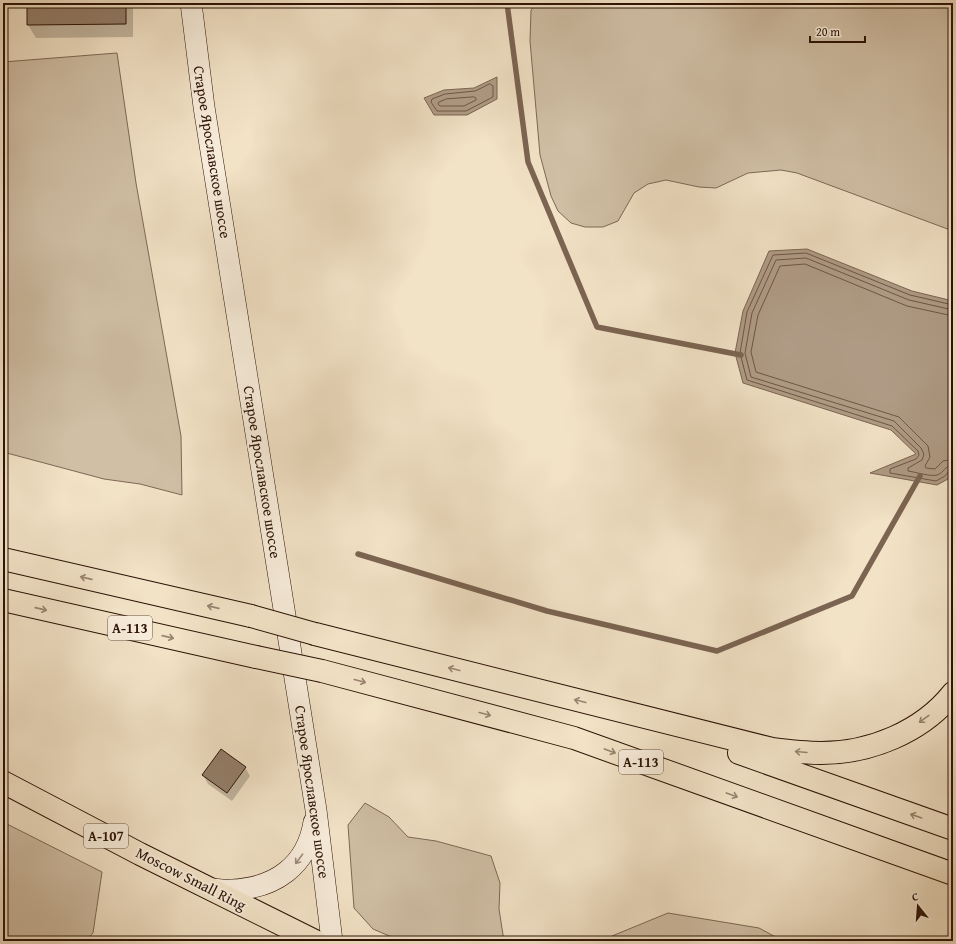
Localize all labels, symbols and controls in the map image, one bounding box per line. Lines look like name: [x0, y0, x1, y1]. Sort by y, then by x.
scale bar: [810, 18, 865, 44]
text: 20 m: [816, 23, 840, 40]
street label: Старое Ярославское шоссе: [188, 64, 237, 240]
street label: Старое Ярославское шоссе: [238, 384, 287, 560]
one-way arrow: [80, 573, 93, 581]
one-way arrow: [206, 602, 219, 610]
one-way arrow: [34, 605, 47, 613]
road number: А-113: [108, 616, 152, 640]
one-way arrow: [161, 633, 174, 641]
one-way arrow: [447, 664, 460, 672]
one-way arrow: [353, 678, 366, 685]
one-way arrow: [573, 696, 586, 704]
street label: Старое Ярославское шоссе: [290, 704, 335, 880]
one-way arrow: [479, 711, 492, 719]
one-way arrow: [919, 715, 930, 723]
one-way arrow: [603, 748, 616, 755]
one-way arrow: [795, 749, 808, 756]
road number: А-113: [619, 750, 663, 774]
one-way arrow: [726, 791, 738, 799]
one-way arrow: [910, 812, 923, 819]
road number: А-107: [84, 824, 128, 848]
street label: Moscow Small Ring: [133, 842, 250, 916]
one-way arrow: [295, 854, 303, 865]
north arrow: [898, 886, 938, 926]
text: С: [910, 888, 920, 905]

